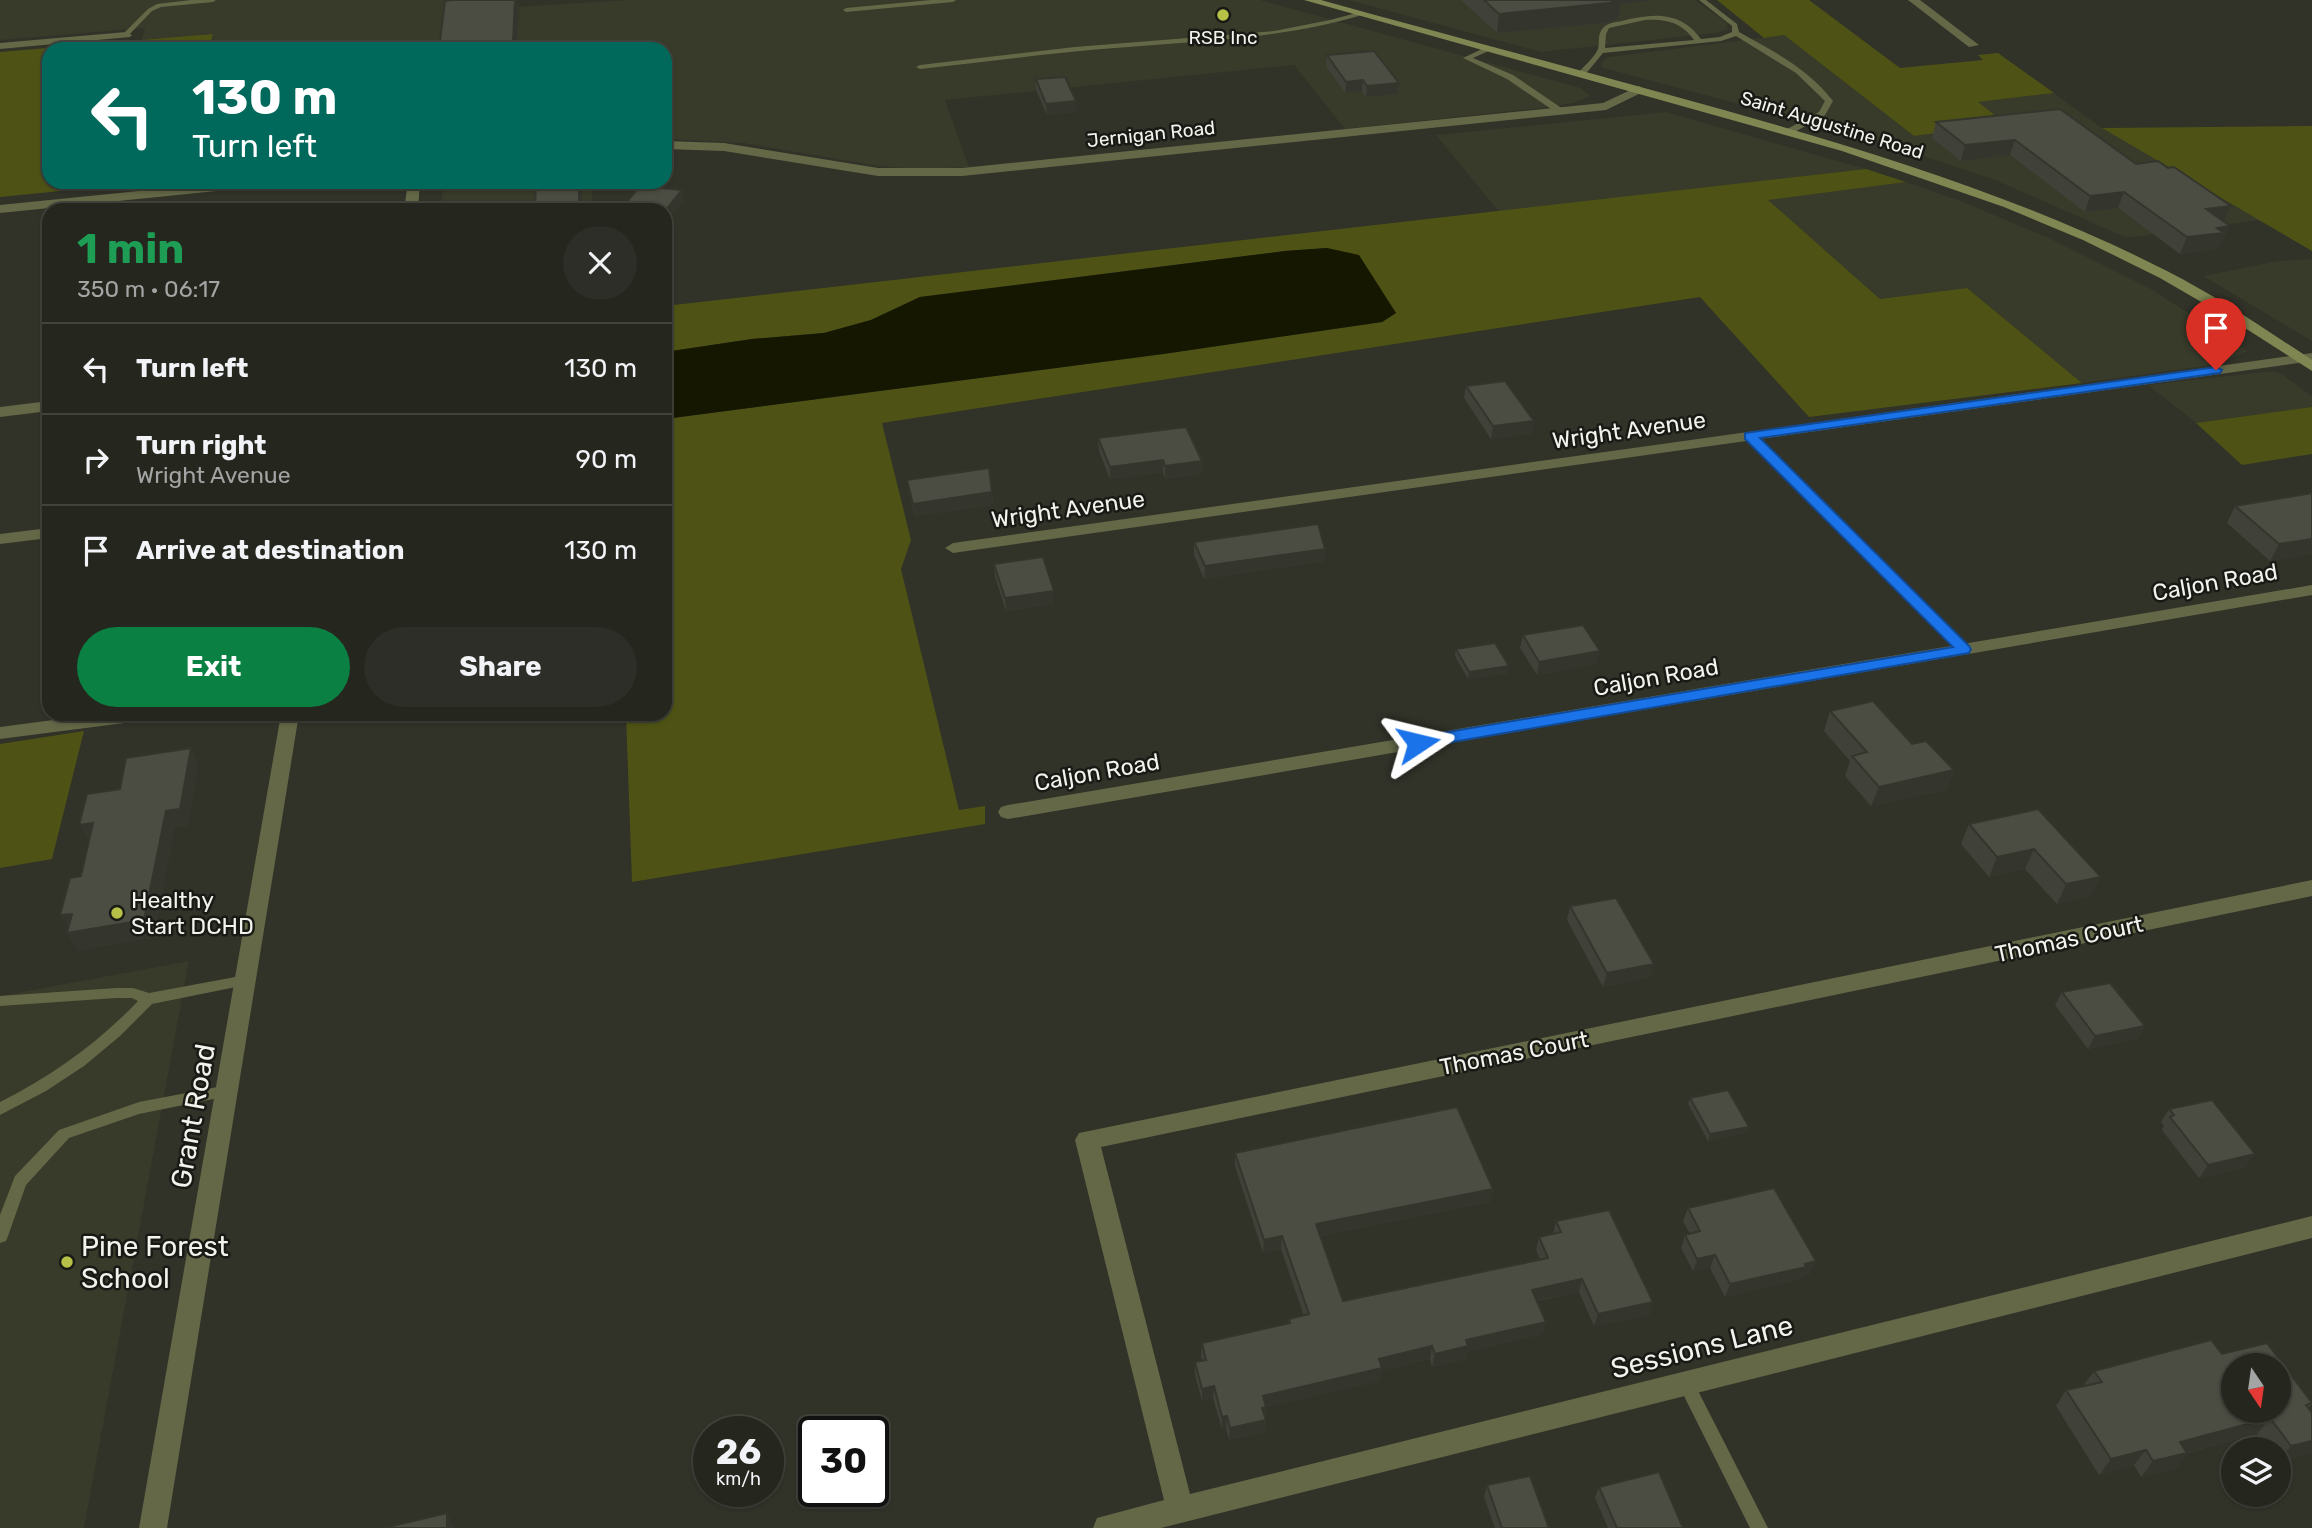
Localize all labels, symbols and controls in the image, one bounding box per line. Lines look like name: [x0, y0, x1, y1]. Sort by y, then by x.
marker: RSB Inc: [1215, 7, 1231, 23]
place label: RSB Inc: [1189, 26, 1257, 49]
text: 130 m: [192, 68, 337, 126]
icon: left: [77, 70, 168, 161]
street label: Saint Augustine Road: [1738, 86, 1926, 164]
street label: Jernigan Road: [1086, 116, 1216, 152]
text: Turn left: [192, 127, 317, 165]
text: 1 min: [77, 224, 184, 274]
button: close: [563, 226, 637, 300]
text: 350 m · 06:17: [77, 275, 220, 303]
pin: [2186, 298, 2246, 370]
icon: arrive: [2197, 309, 2235, 347]
icon: left: [77, 350, 115, 388]
text: Turn left: [136, 353, 248, 384]
text: 130 m: [564, 353, 637, 384]
street label: Wright Avenue: [1550, 405, 1708, 455]
text: Turn right: [136, 430, 266, 461]
icon: right: [77, 441, 115, 479]
text: 90 m: [576, 444, 637, 475]
text: Wright Avenue: [136, 461, 291, 489]
street label: Wright Avenue: [989, 484, 1147, 534]
icon: arrive: [77, 532, 115, 570]
text: Arrive at destination: [136, 535, 404, 566]
text: 130 m: [564, 535, 637, 566]
street label: Caljon Road: [2150, 557, 2280, 607]
button: Exit: [77, 627, 350, 707]
button: Share: [364, 627, 637, 707]
street label: Caljon Road: [1591, 652, 1721, 702]
position arrow: [1381, 706, 1455, 780]
street label: Caljon Road: [1032, 747, 1162, 797]
place label: Healthy Start DCHD: [131, 886, 254, 940]
marker: Healthy Start DCHD: [109, 905, 125, 921]
street label: Thomas Court: [1992, 910, 2146, 968]
street label: Thomas Court: [1437, 1025, 1591, 1081]
street label: Grant Road: [164, 1041, 222, 1191]
place label: Pine Forest School: [81, 1230, 229, 1295]
marker: Pine Forest School: [59, 1254, 75, 1270]
street label: Sessions Lane: [1608, 1308, 1796, 1386]
north arrow: [2221, 1353, 2291, 1423]
map controls: [2221, 1353, 2291, 1507]
speed limit sign: 30: [798, 1416, 889, 1507]
text: 26: [716, 1431, 761, 1473]
button: layers: [2221, 1437, 2291, 1507]
text: km/h: [716, 1468, 761, 1490]

